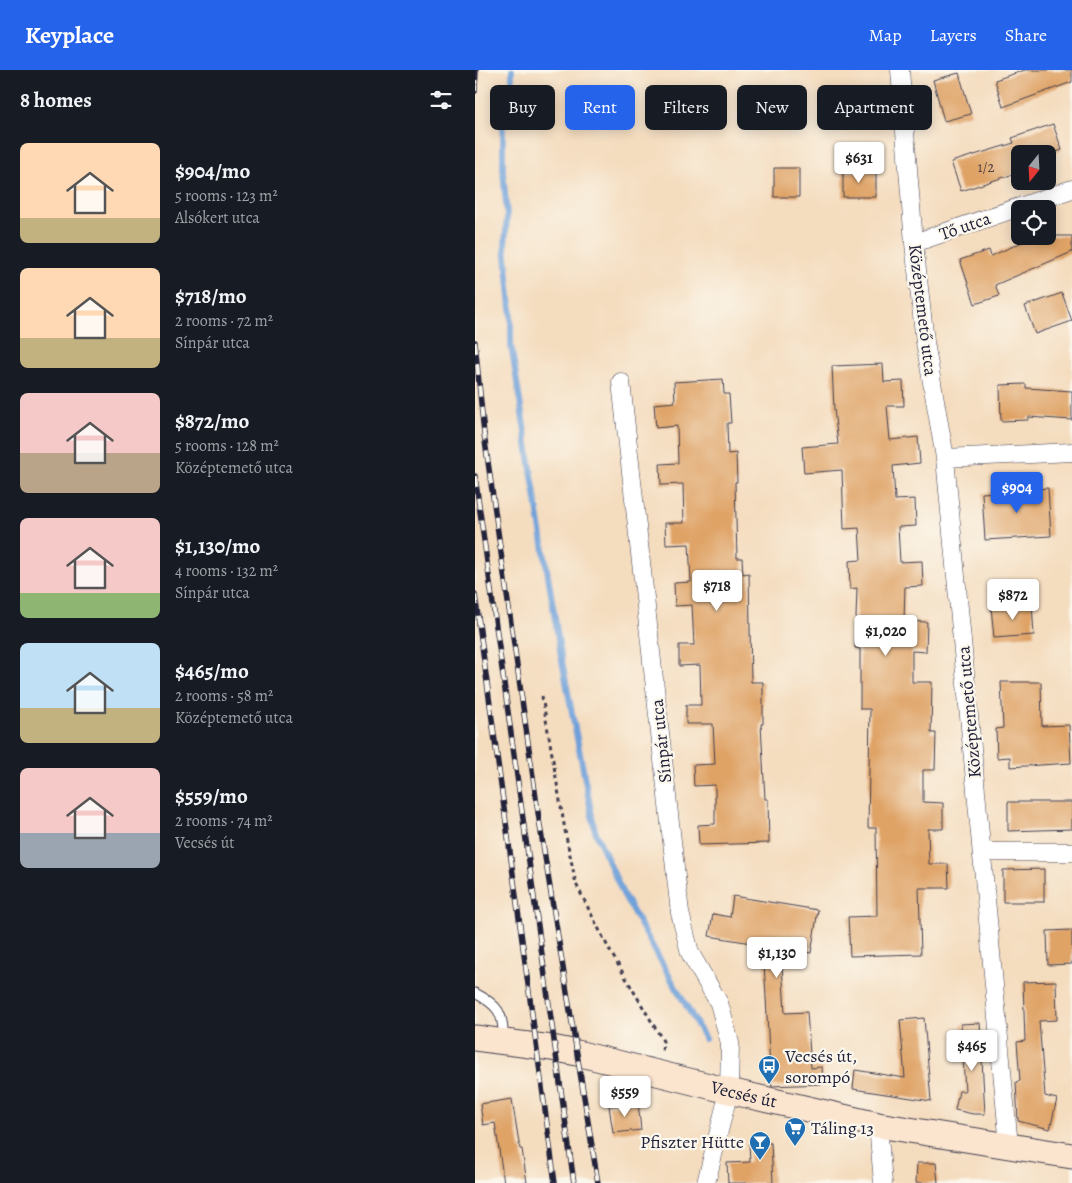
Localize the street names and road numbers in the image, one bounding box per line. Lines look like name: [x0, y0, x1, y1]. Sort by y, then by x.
street label: Tő utca: [936, 206, 994, 246]
street label: Középtemető utca: [903, 243, 943, 378]
street label: Középtemető utca: [951, 644, 987, 779]
street label: Sínpár utca: [645, 697, 677, 784]
street label: Vecsés út: [707, 1075, 779, 1114]

